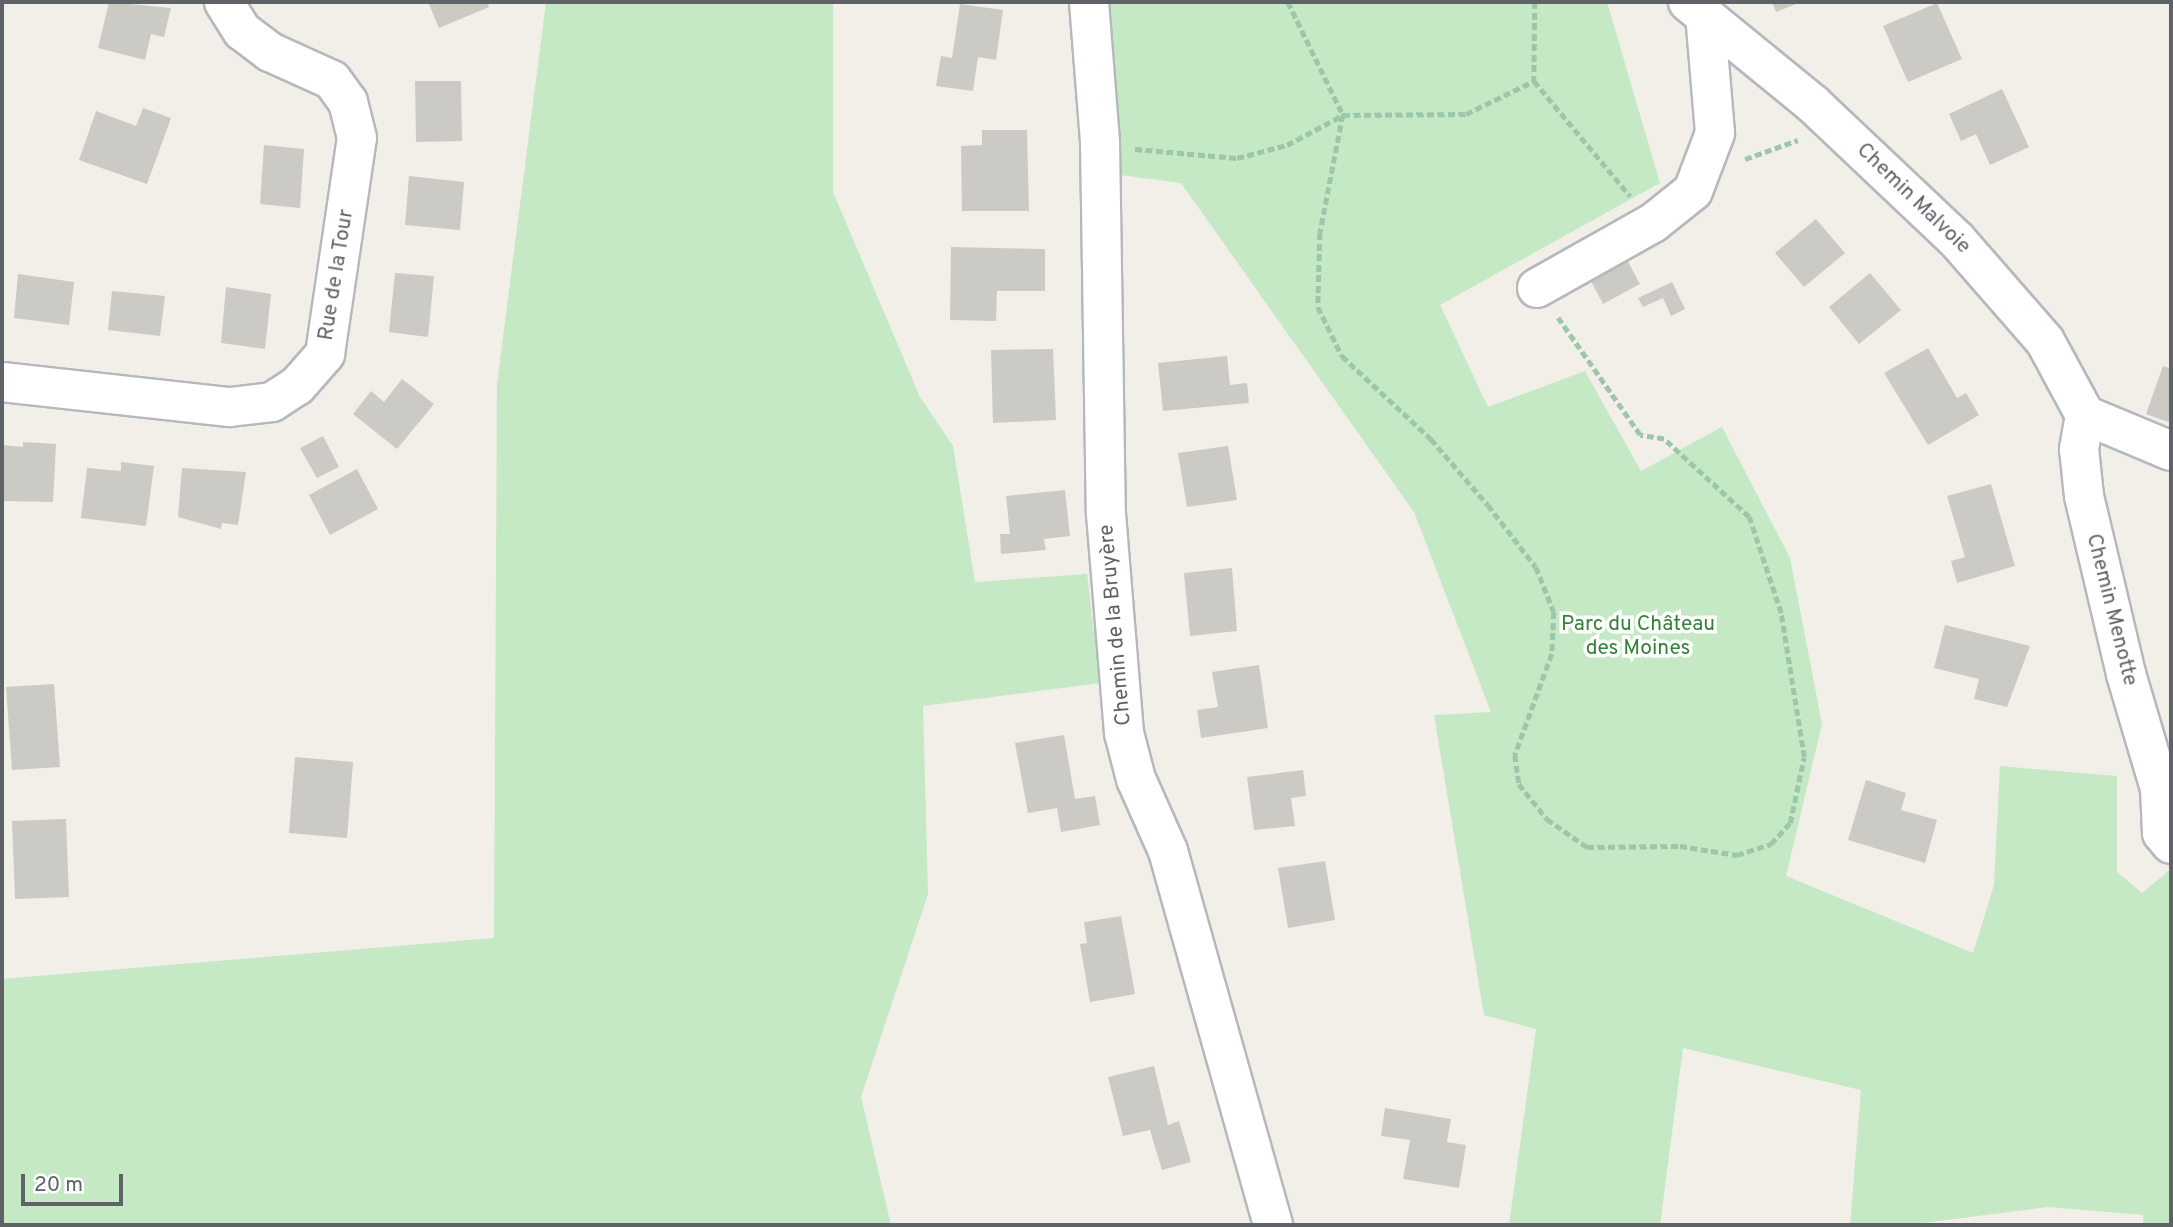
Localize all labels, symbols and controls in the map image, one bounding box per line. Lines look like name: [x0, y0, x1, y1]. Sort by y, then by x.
street label: Chemin Malvoie: [1851, 138, 1975, 260]
street label: Rue de la Tour: [314, 207, 360, 343]
street label: Chemin de la Bruyère: [1095, 523, 1137, 727]
street label: Chemin Menotte: [2080, 531, 2142, 689]
park label: Parc du Château des Moines: [1561, 612, 1715, 662]
scale bar: [24, 1160, 126, 1204]
text: 20 m: [34, 1172, 83, 1199]

